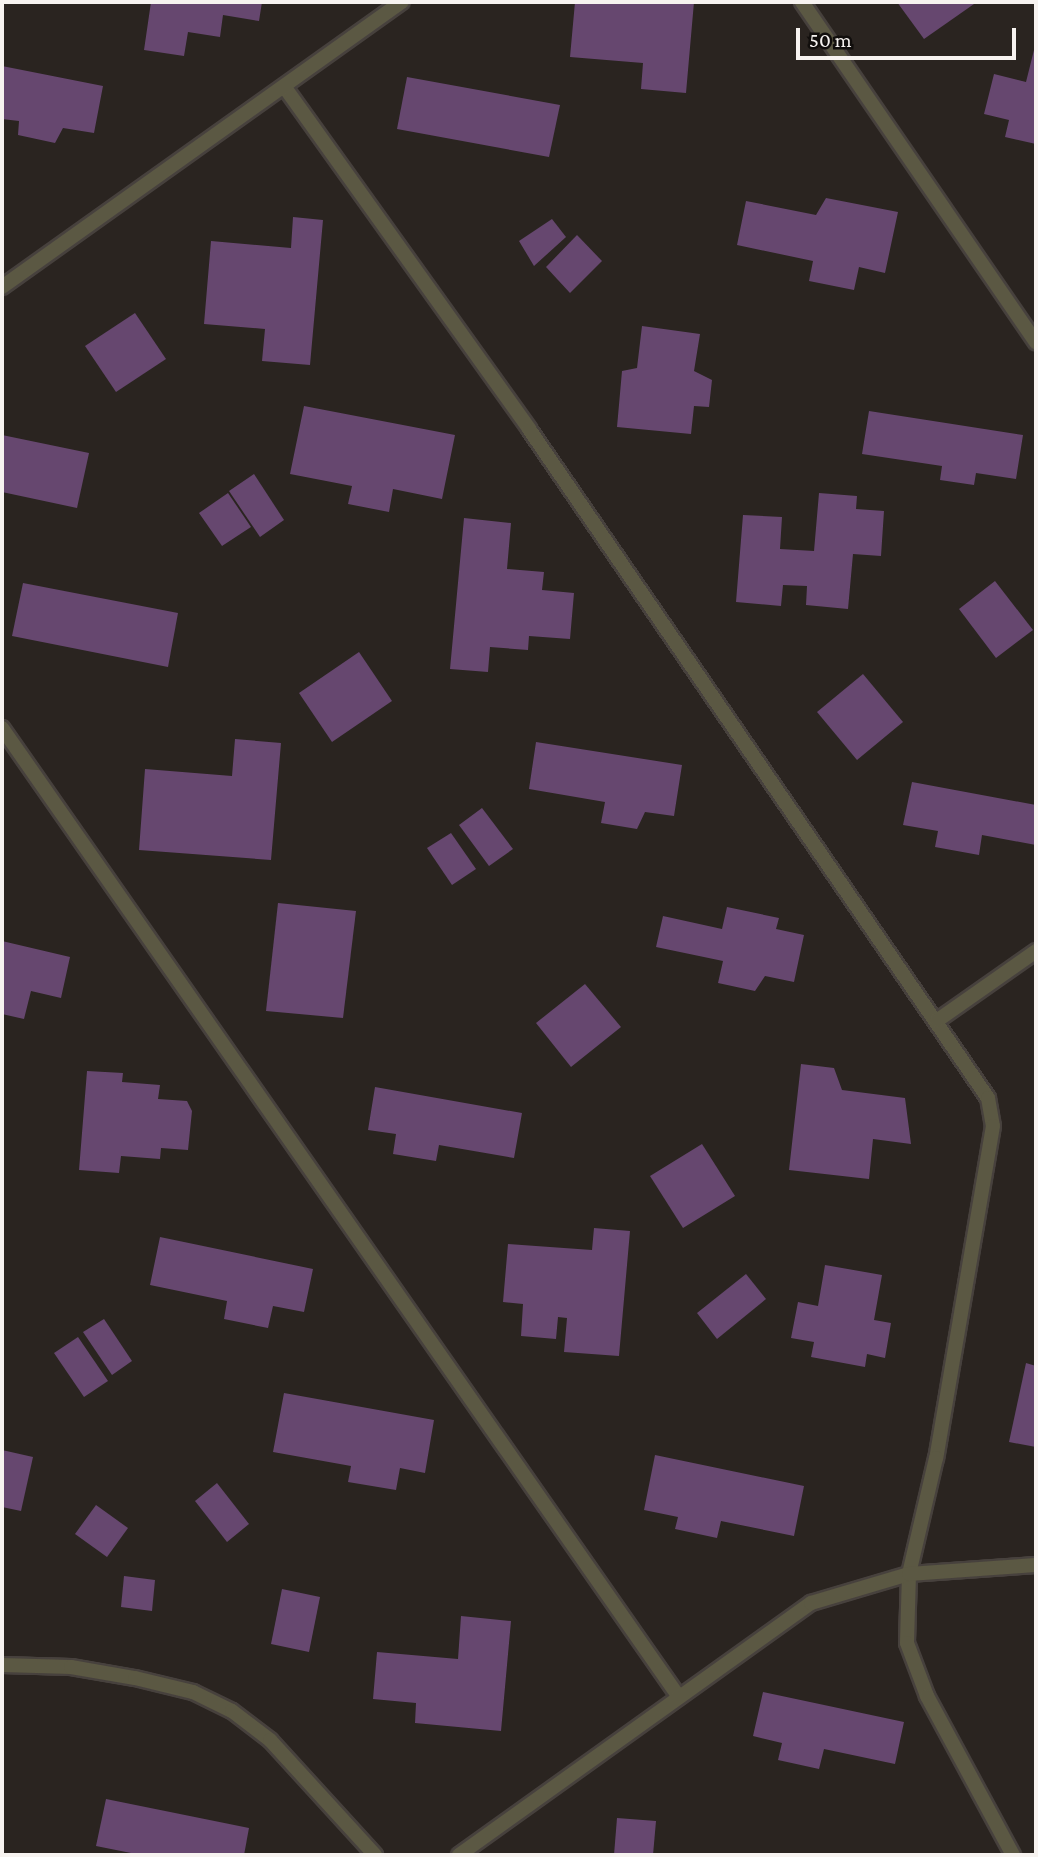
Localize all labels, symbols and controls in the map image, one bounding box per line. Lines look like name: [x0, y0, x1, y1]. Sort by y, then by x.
scale bar: [800, 14, 1020, 58]
text: 50 m: [809, 28, 852, 52]

